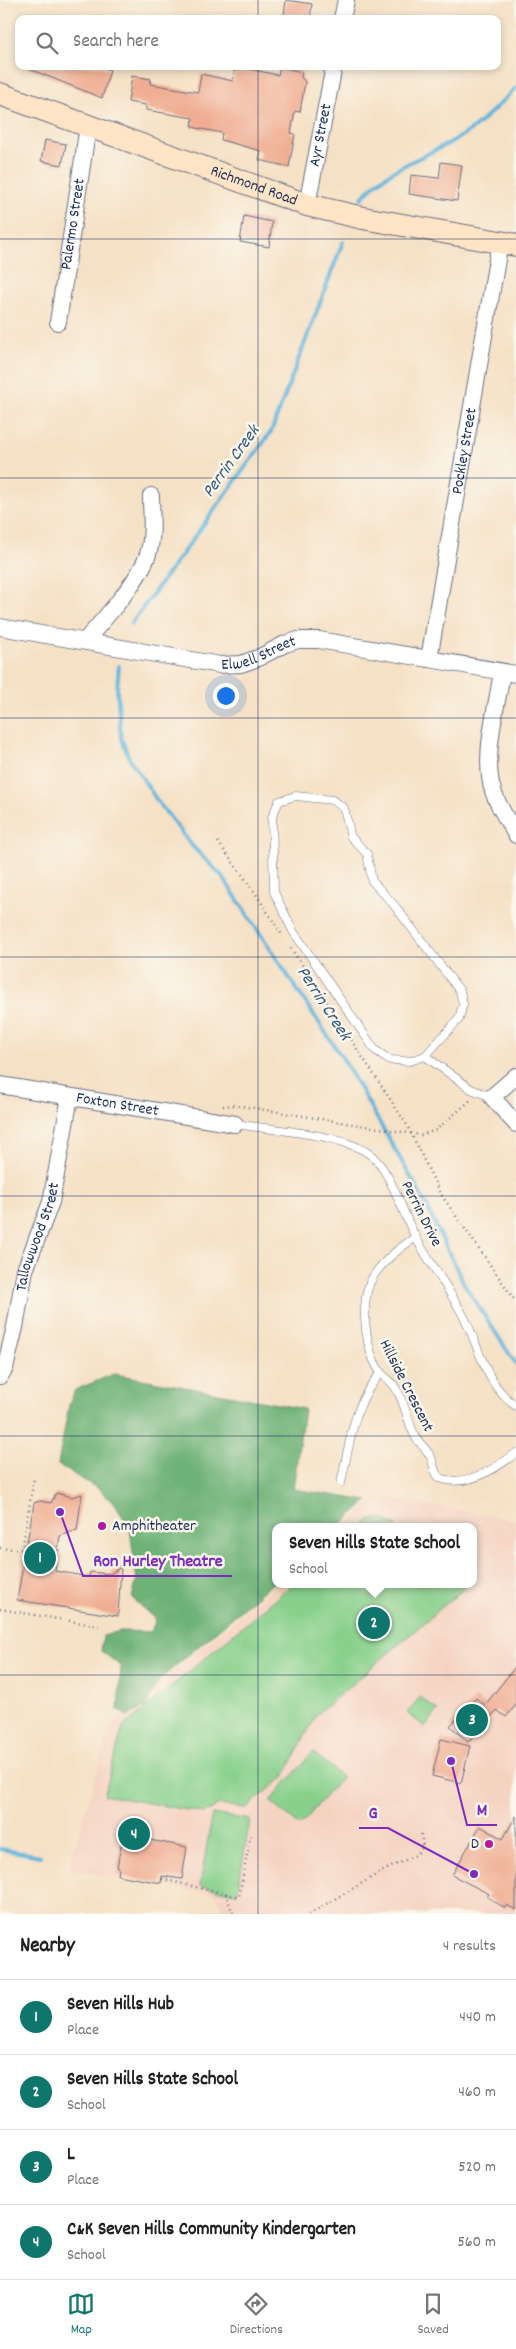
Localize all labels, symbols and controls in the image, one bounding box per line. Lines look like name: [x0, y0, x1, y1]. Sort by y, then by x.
search box: [15, 15, 501, 70]
icon: search: [33, 29, 61, 57]
text: Search here: [73, 29, 159, 56]
street label: Ayr Street: [303, 102, 338, 169]
street label: Richmond Road: [207, 159, 301, 212]
street label: Palermo Street: [55, 177, 91, 271]
street label: Pockley Street: [446, 406, 483, 496]
water label: Perrin Creek: [197, 419, 268, 503]
street label: Elwell Street: [221, 630, 299, 676]
your location: [213, 683, 239, 709]
water label: Perrin Creek: [290, 962, 357, 1047]
street label: Foxton Street: [74, 1086, 160, 1123]
street label: Perrin Drive: [395, 1177, 447, 1251]
street label: Tallowwood Street: [10, 1181, 66, 1293]
street label: Hillside Crescent: [373, 1336, 439, 1436]
place label: Amphitheater: [112, 1515, 196, 1538]
marker: Amphitheater: [96, 1520, 108, 1532]
popup: [272, 1523, 477, 1588]
text: Seven Hills State School: [289, 1531, 460, 1558]
pin: 1: [24, 1539, 56, 1577]
callout: Ron Hurley Theatre: [83, 1543, 232, 1576]
text: Ron Hurley Theatre: [93, 1550, 223, 1575]
text: School: [289, 1558, 328, 1581]
pin: 2: [358, 1604, 390, 1642]
pin: 3: [456, 1701, 488, 1739]
callout: M: [467, 1792, 497, 1825]
callout: G: [359, 1795, 388, 1828]
text: M: [477, 1799, 487, 1824]
text: G: [368, 1802, 378, 1827]
pin: 4: [118, 1815, 150, 1853]
place label: D: [471, 1833, 479, 1856]
marker: D: [483, 1838, 495, 1850]
text: Nearby: [20, 1932, 75, 1962]
text: 4 results: [443, 1935, 496, 1958]
text: Seven Hills Hub: [67, 1992, 174, 2019]
text: 1: [34, 2006, 38, 2029]
text: 440 m: [459, 2006, 496, 2029]
text: Place: [67, 2019, 99, 2042]
text: Seven Hills State School: [67, 2067, 238, 2094]
text: 2: [33, 2081, 40, 2104]
text: 460 m: [458, 2081, 496, 2104]
text: School: [67, 2094, 106, 2117]
text: L: [67, 2142, 75, 2169]
text: 3: [32, 2156, 40, 2179]
text: 520 m: [458, 2156, 496, 2179]
text: Place: [67, 2169, 99, 2192]
text: C&K Seven Hills Community Kindergarten: [67, 2217, 356, 2244]
text: 4: [33, 2231, 39, 2254]
text: 560 m: [457, 2231, 496, 2254]
text: School: [67, 2244, 106, 2267]
tab: Map: [67, 2290, 95, 2340]
tab: Directions: [230, 2290, 283, 2340]
tab: Saved: [417, 2290, 449, 2340]

